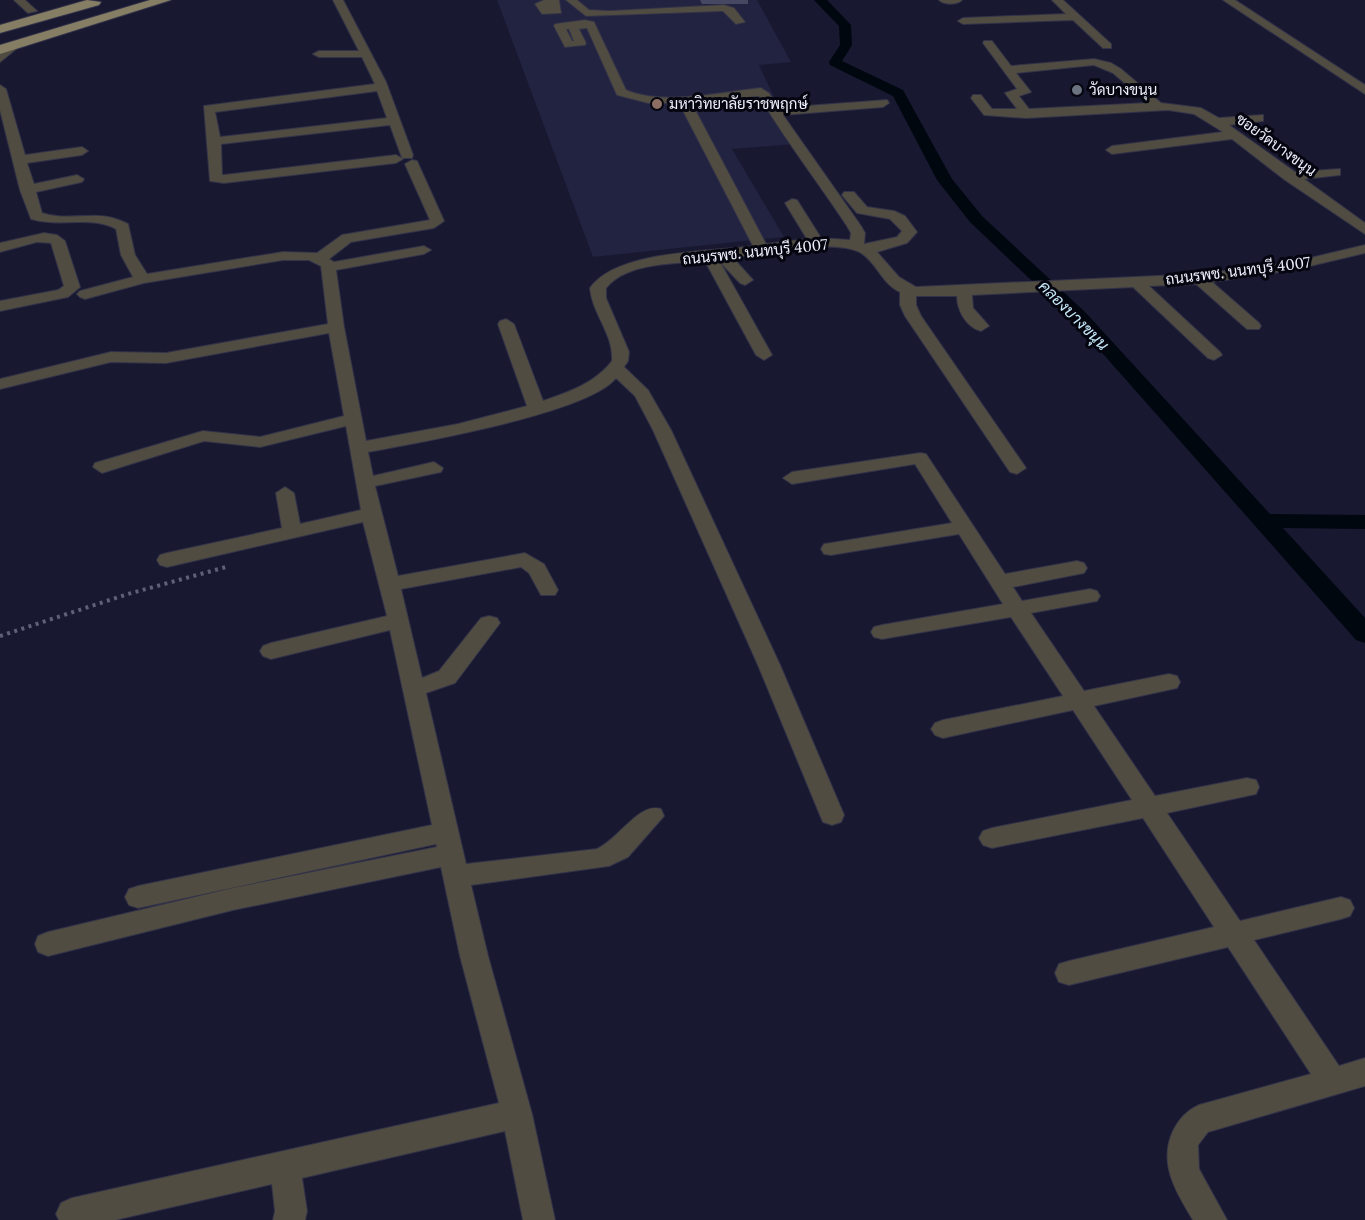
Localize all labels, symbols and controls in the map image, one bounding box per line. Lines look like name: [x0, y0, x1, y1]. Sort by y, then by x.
place label: วัดบางขนุน: [1089, 80, 1157, 101]
marker: วัดบางขนุน: [1070, 83, 1084, 97]
place label: มหาวิทยาลัยราชพฤกษ์: [669, 94, 808, 113]
marker: มหาวิทยาลัยราชพฤกษ์: [650, 97, 664, 111]
street label: ซอยวัดบางขนุน: [1231, 109, 1320, 182]
street label: ถนนรพช. นนทบุรี 4007: [681, 234, 829, 271]
street label: ถนนรพช. นนทบุรี 4007: [1164, 252, 1312, 291]
water label: คลองบางขนุน: [1033, 276, 1113, 356]

